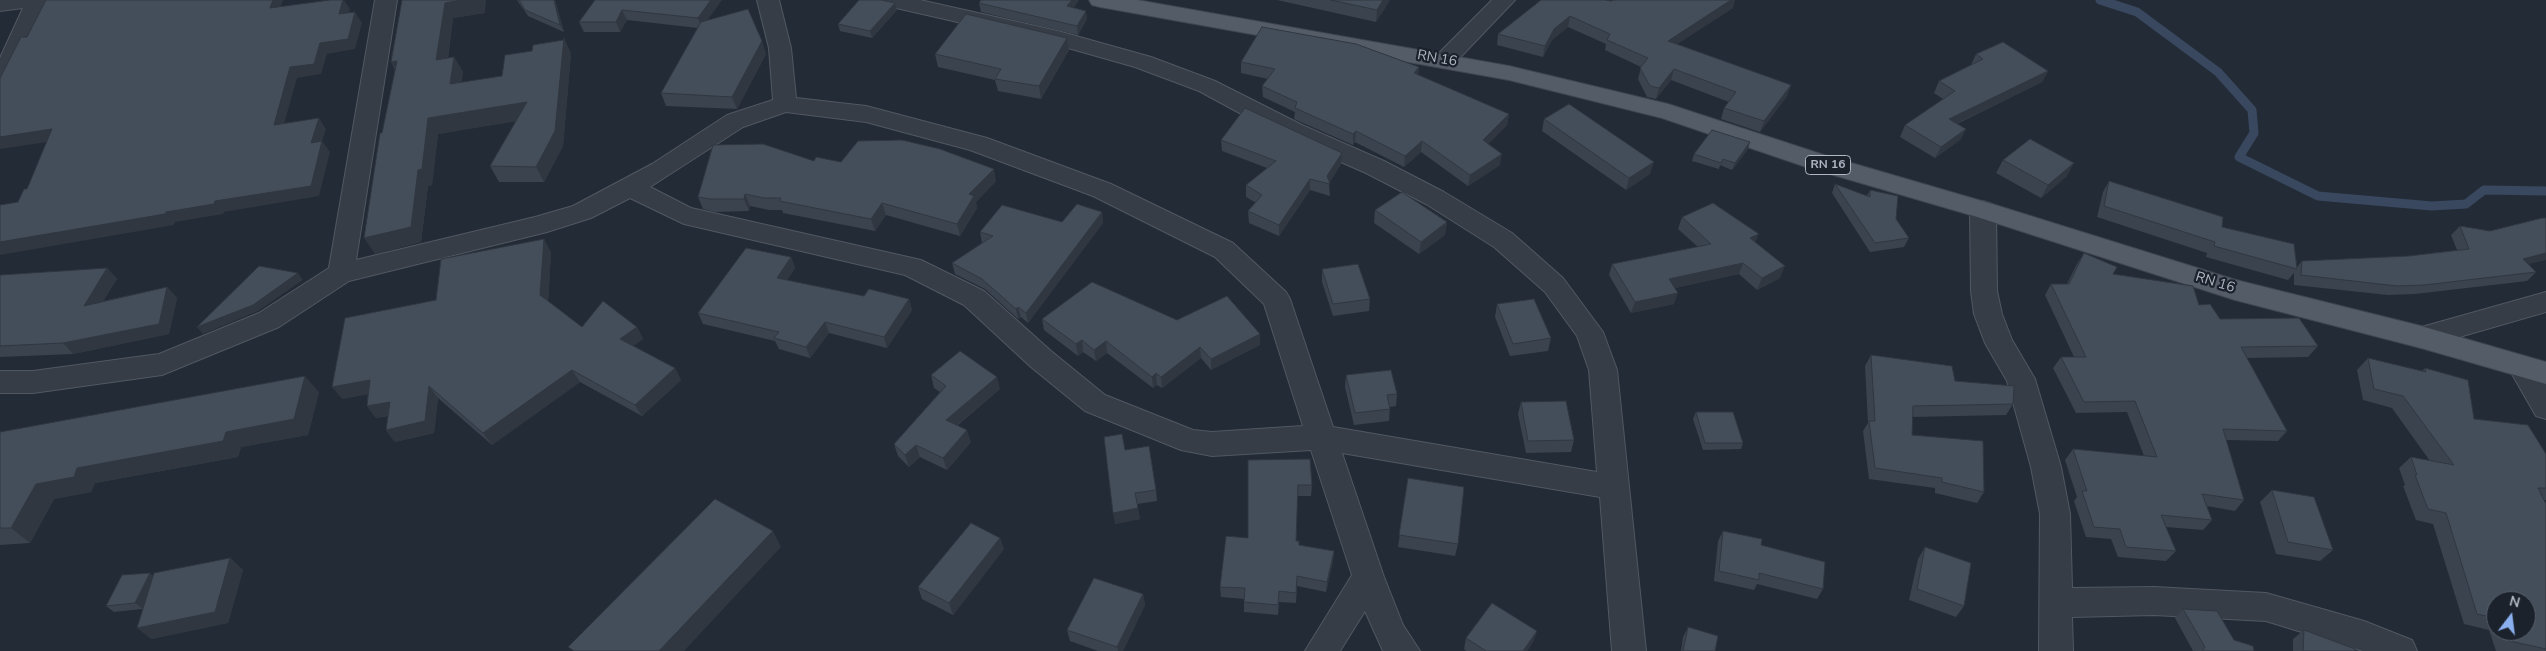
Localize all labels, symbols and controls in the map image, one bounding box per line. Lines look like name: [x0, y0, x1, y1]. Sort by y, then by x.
street label: RN 16: [1416, 47, 1458, 71]
road number: RN 16: [1806, 156, 1850, 174]
street label: RN 16: [2193, 269, 2237, 297]
north arrow: [2486, 591, 2536, 641]
text: N: [2507, 591, 2522, 613]

